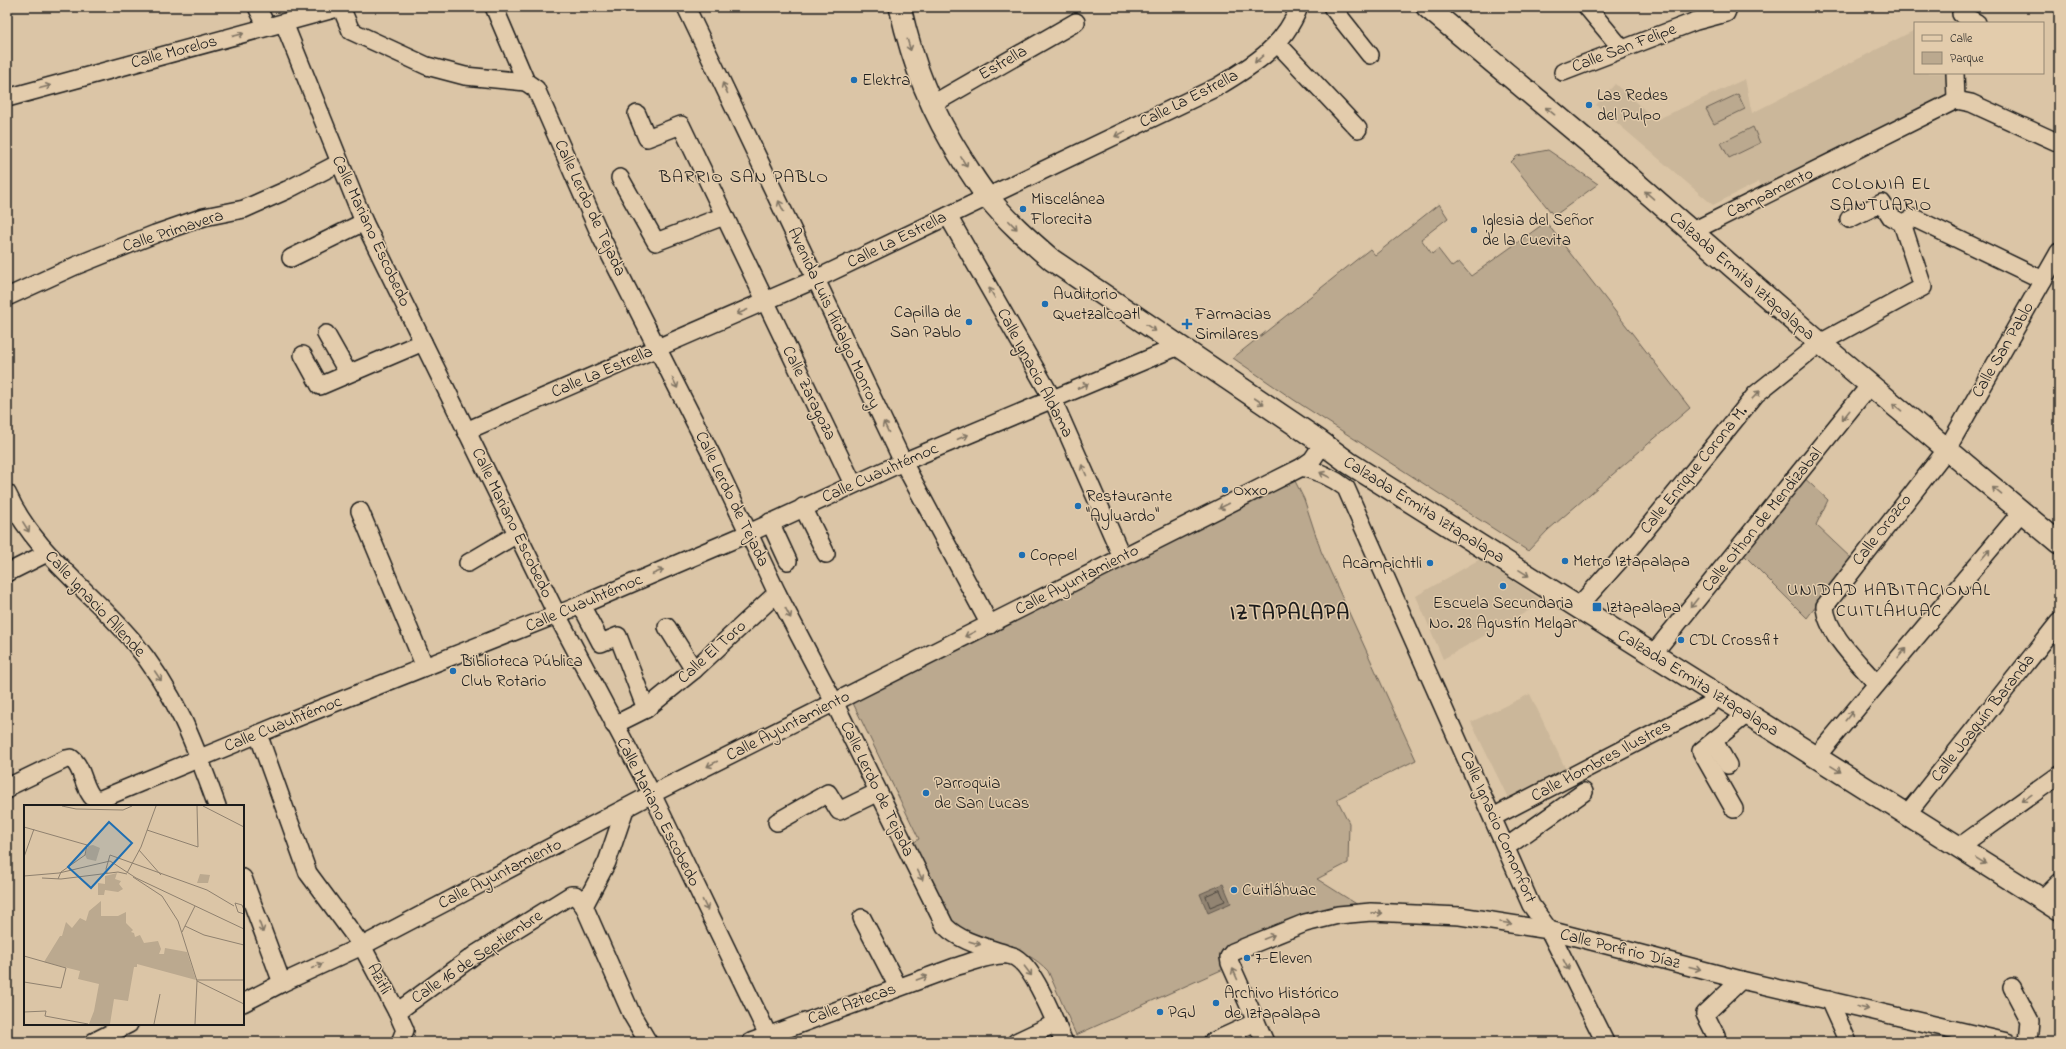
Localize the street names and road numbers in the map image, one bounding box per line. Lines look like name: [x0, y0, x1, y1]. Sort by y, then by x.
street label: Calle San Felipe: [1568, 16, 1680, 79]
street label: Calle Morelos: [128, 28, 220, 76]
street label: Estrella: [974, 39, 1032, 87]
street label: Calle La Estrella: [1135, 63, 1243, 135]
street label: Calle Lerdo de Tejada: [547, 136, 633, 280]
street label: Calle Mariano Escobedo: [325, 151, 417, 311]
street label: Campamento: [1722, 161, 1818, 225]
street label: Calle Primavera: [119, 203, 227, 259]
street label: Calle La Estrella: [843, 205, 951, 275]
street label: Calzada Ermita Iztapalapa: [1663, 205, 1821, 347]
street label: Avenida Luis Hidalgo Monroy: [779, 223, 887, 414]
street label: Calle San Pablo: [1965, 297, 2041, 403]
street label: Calle Ignacio Aldama: [989, 304, 1080, 443]
street label: Calle La Estrella: [547, 339, 657, 405]
street label: Calle Zaragoza: [774, 342, 843, 445]
street label: Calle Enrique Corona M.: [1634, 400, 1754, 540]
street label: Calle Lerdo de Tejada: [688, 427, 776, 571]
street label: Calle Cuauhtémoc: [818, 436, 943, 510]
street label: Calle Othon de Mendizabal: [1696, 442, 1828, 598]
street label: Calle Mariano Escobedo: [465, 444, 559, 602]
street label: Calzada Ermita Iztapalapa: [1338, 450, 1510, 570]
street label: Calle Orozco: [1846, 489, 1918, 571]
street label: Calle Ayuntamiento: [1011, 538, 1144, 623]
street label: Calle Ignacio Allende: [37, 545, 152, 665]
street label: Calle Cuauhtémoc: [522, 567, 647, 639]
street label: Calle El Toro: [672, 614, 752, 690]
street label: Calzada Ermita Iztapalapa: [1612, 623, 1784, 743]
street label: Calle Joaquín Baranda: [1925, 648, 2041, 788]
street label: Calle Ayuntamiento: [722, 684, 855, 769]
street label: Calle Cuauhtémoc: [220, 689, 346, 759]
street label: Calle Hombres Ilustres: [1527, 714, 1675, 808]
street label: Calle Lerdo de Tejada: [833, 717, 921, 861]
street label: Calle Mariano Escobedo: [610, 733, 707, 891]
street label: Calle Ignacio Comonfort: [1451, 747, 1543, 908]
street label: Calle Ayuntamiento: [434, 832, 567, 917]
street label: Calle 16 de Septiembre: [406, 903, 548, 1010]
street label: Calle Porfirio Díaz: [1557, 922, 1684, 976]
street label: Azitli: [360, 959, 398, 999]
street label: Calle Aztecas: [804, 976, 900, 1032]

